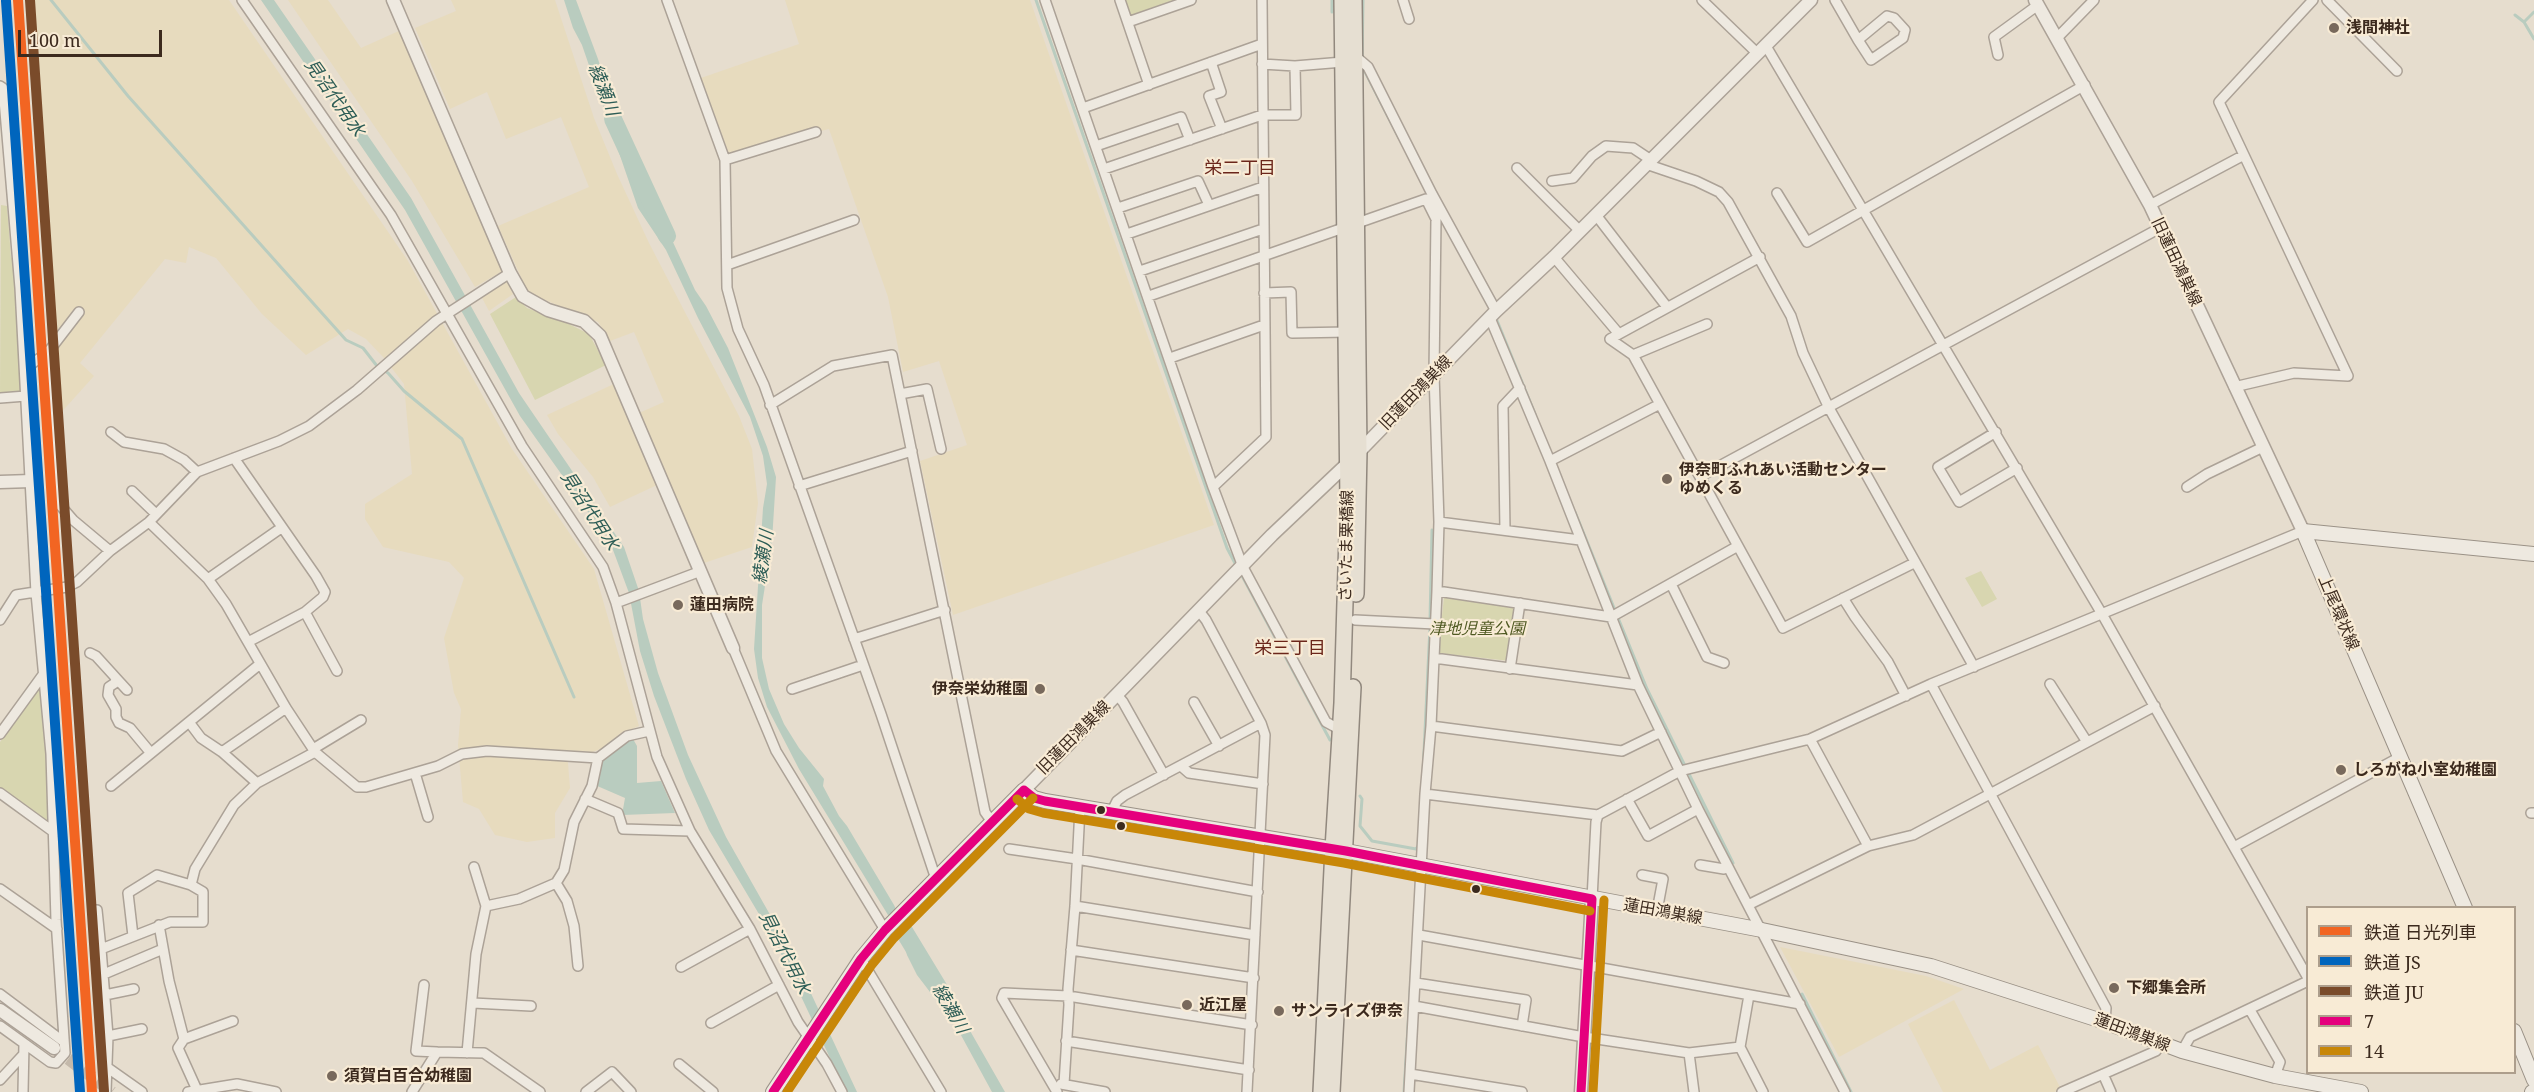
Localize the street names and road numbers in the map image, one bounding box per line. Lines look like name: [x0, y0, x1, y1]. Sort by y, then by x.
street label: 旧蓮田鴻巣線: [2147, 214, 2205, 310]
street label: 旧蓮田鴻巣線: [1376, 352, 1456, 434]
street label: さいたま栗橋線: [1336, 490, 1358, 602]
street label: 上尾環状線: [2314, 572, 2362, 654]
street label: 旧蓮田鴻巣線: [1033, 697, 1115, 779]
street label: 蓮田鴻巣線: [1622, 896, 1704, 928]
street label: 蓮田鴻巣線: [2091, 1010, 2173, 1056]

